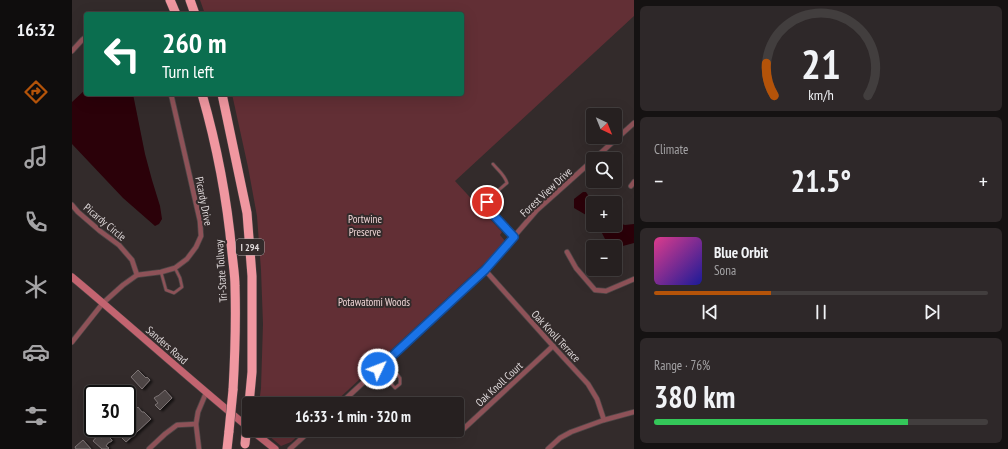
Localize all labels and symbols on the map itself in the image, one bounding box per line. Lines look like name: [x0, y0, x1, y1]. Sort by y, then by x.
north arrow: [586, 108, 622, 144]
street label: Forest View Drive: [517, 164, 575, 220]
street label: Picardy Drive: [192, 175, 216, 227]
pin: [470, 185, 504, 219]
street label: Picardy Circle: [81, 200, 129, 244]
park label: Portwine Preserve: [348, 212, 382, 239]
street label: Tri-State Tollway: [212, 238, 230, 303]
road number: I 294: [236, 239, 264, 255]
park label: Potawatomi Woods: [338, 295, 410, 309]
street label: Oak Knoll Terrace: [528, 307, 584, 365]
street label: Sanders Road: [143, 323, 191, 367]
position arrow: [357, 348, 399, 390]
street label: Oak Knoll Court: [472, 359, 526, 409]
speed limit sign: 30: [84, 385, 136, 437]

